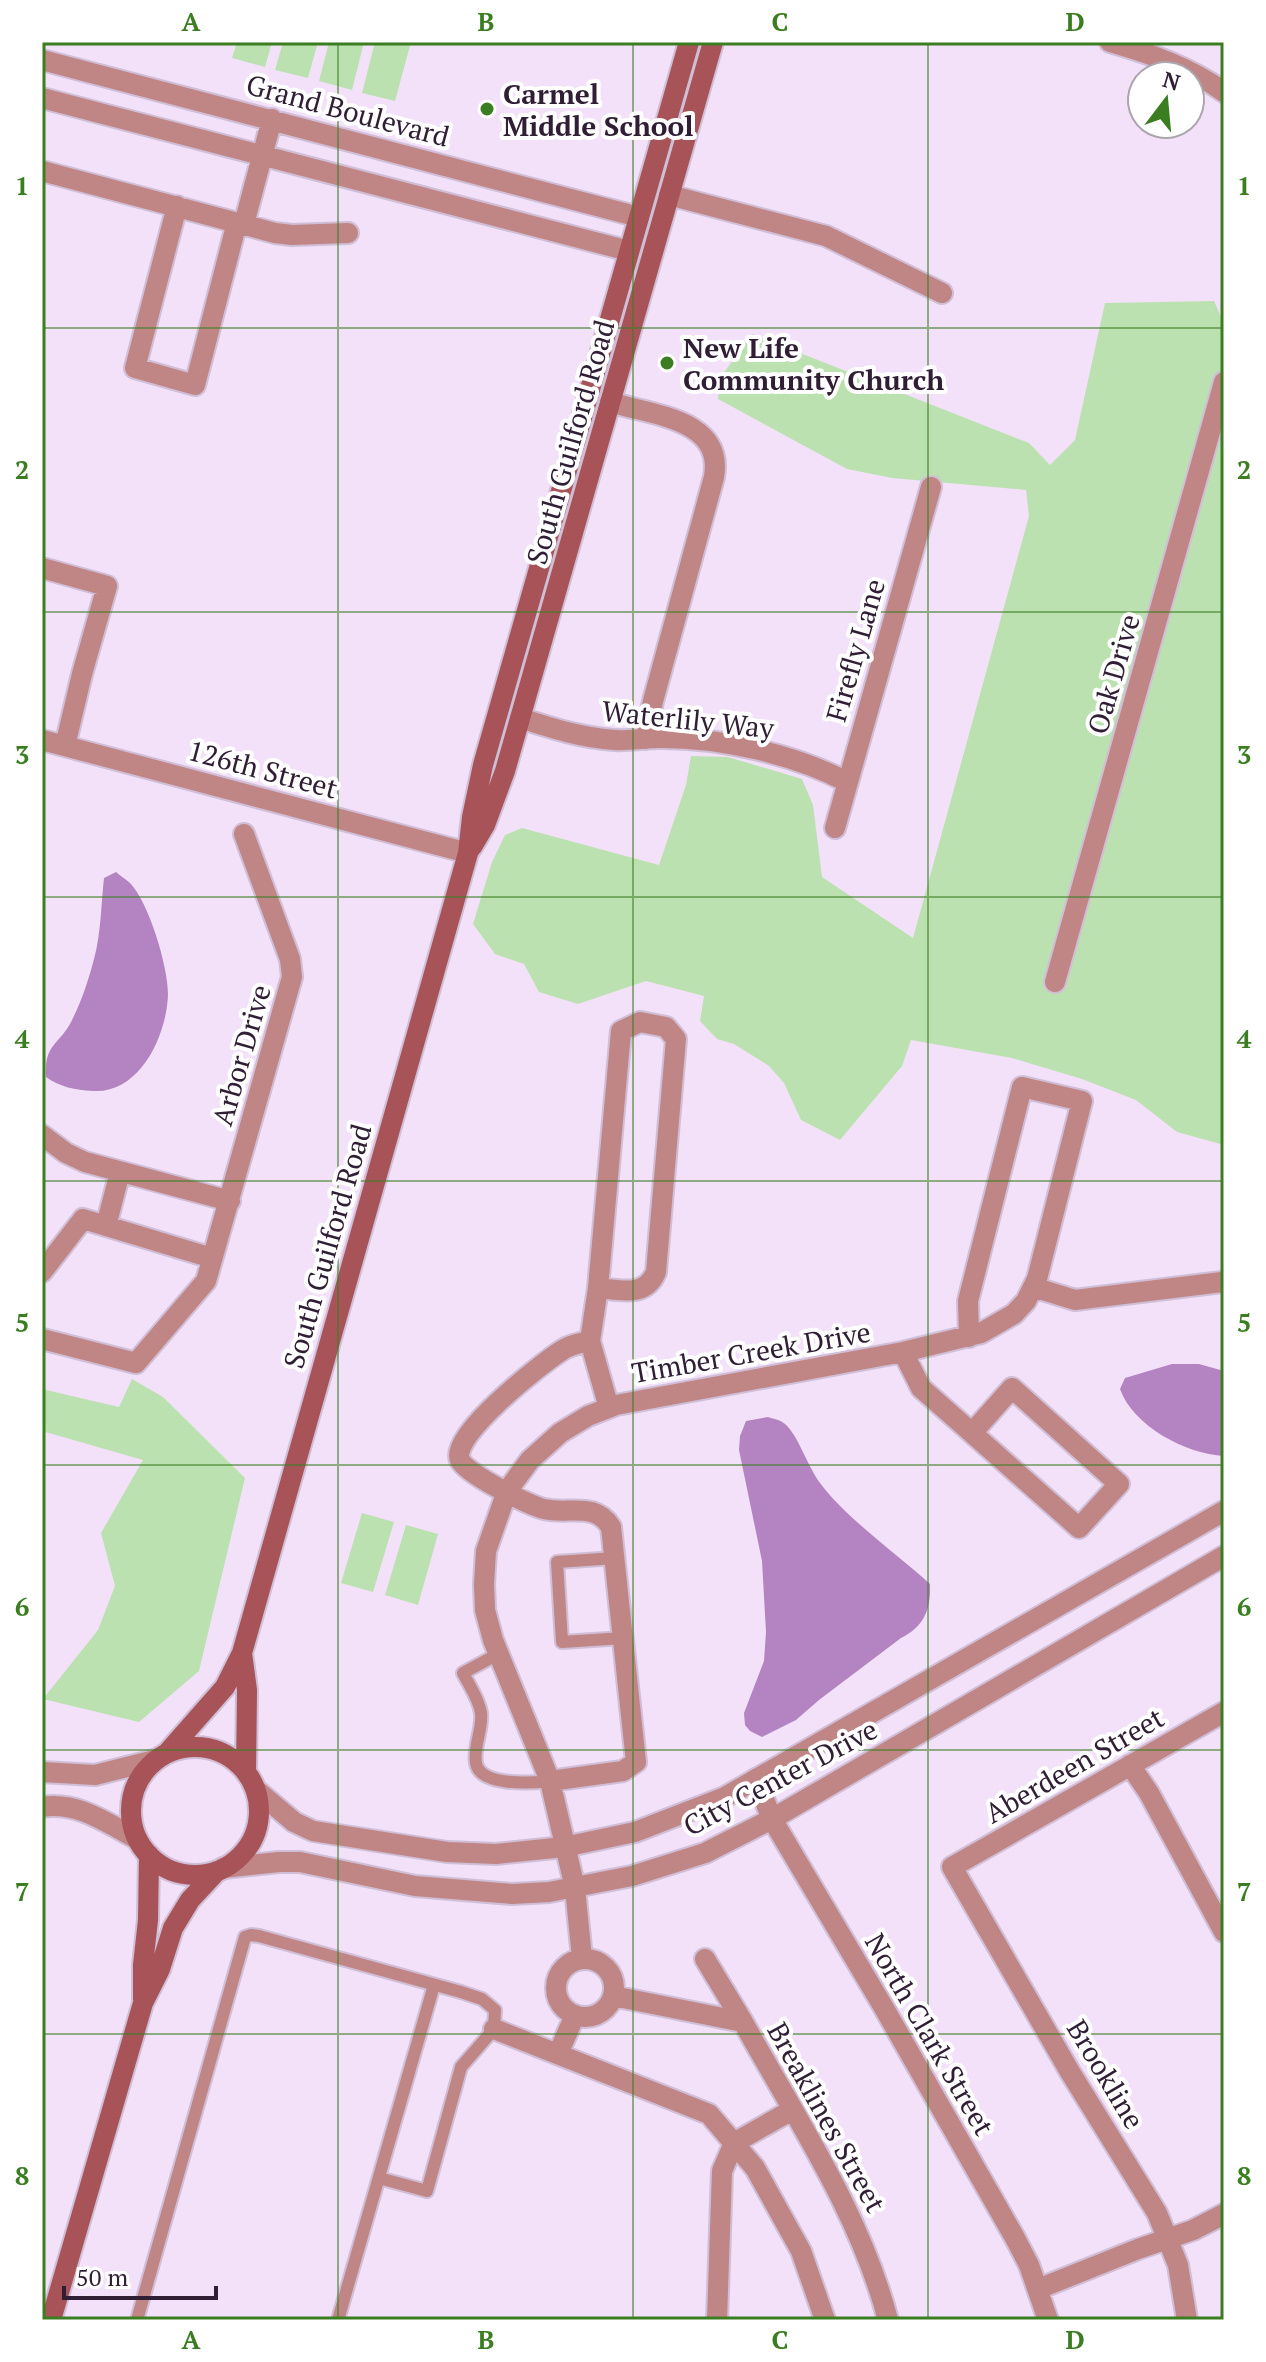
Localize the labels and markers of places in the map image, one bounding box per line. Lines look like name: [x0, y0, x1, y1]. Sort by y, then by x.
place label: Carmel Middle School: [503, 75, 693, 144]
marker: Carmel Middle School: [478, 100, 496, 118]
place label: New Life Community Church: [683, 329, 944, 398]
marker: New Life Community Church: [658, 354, 676, 372]

